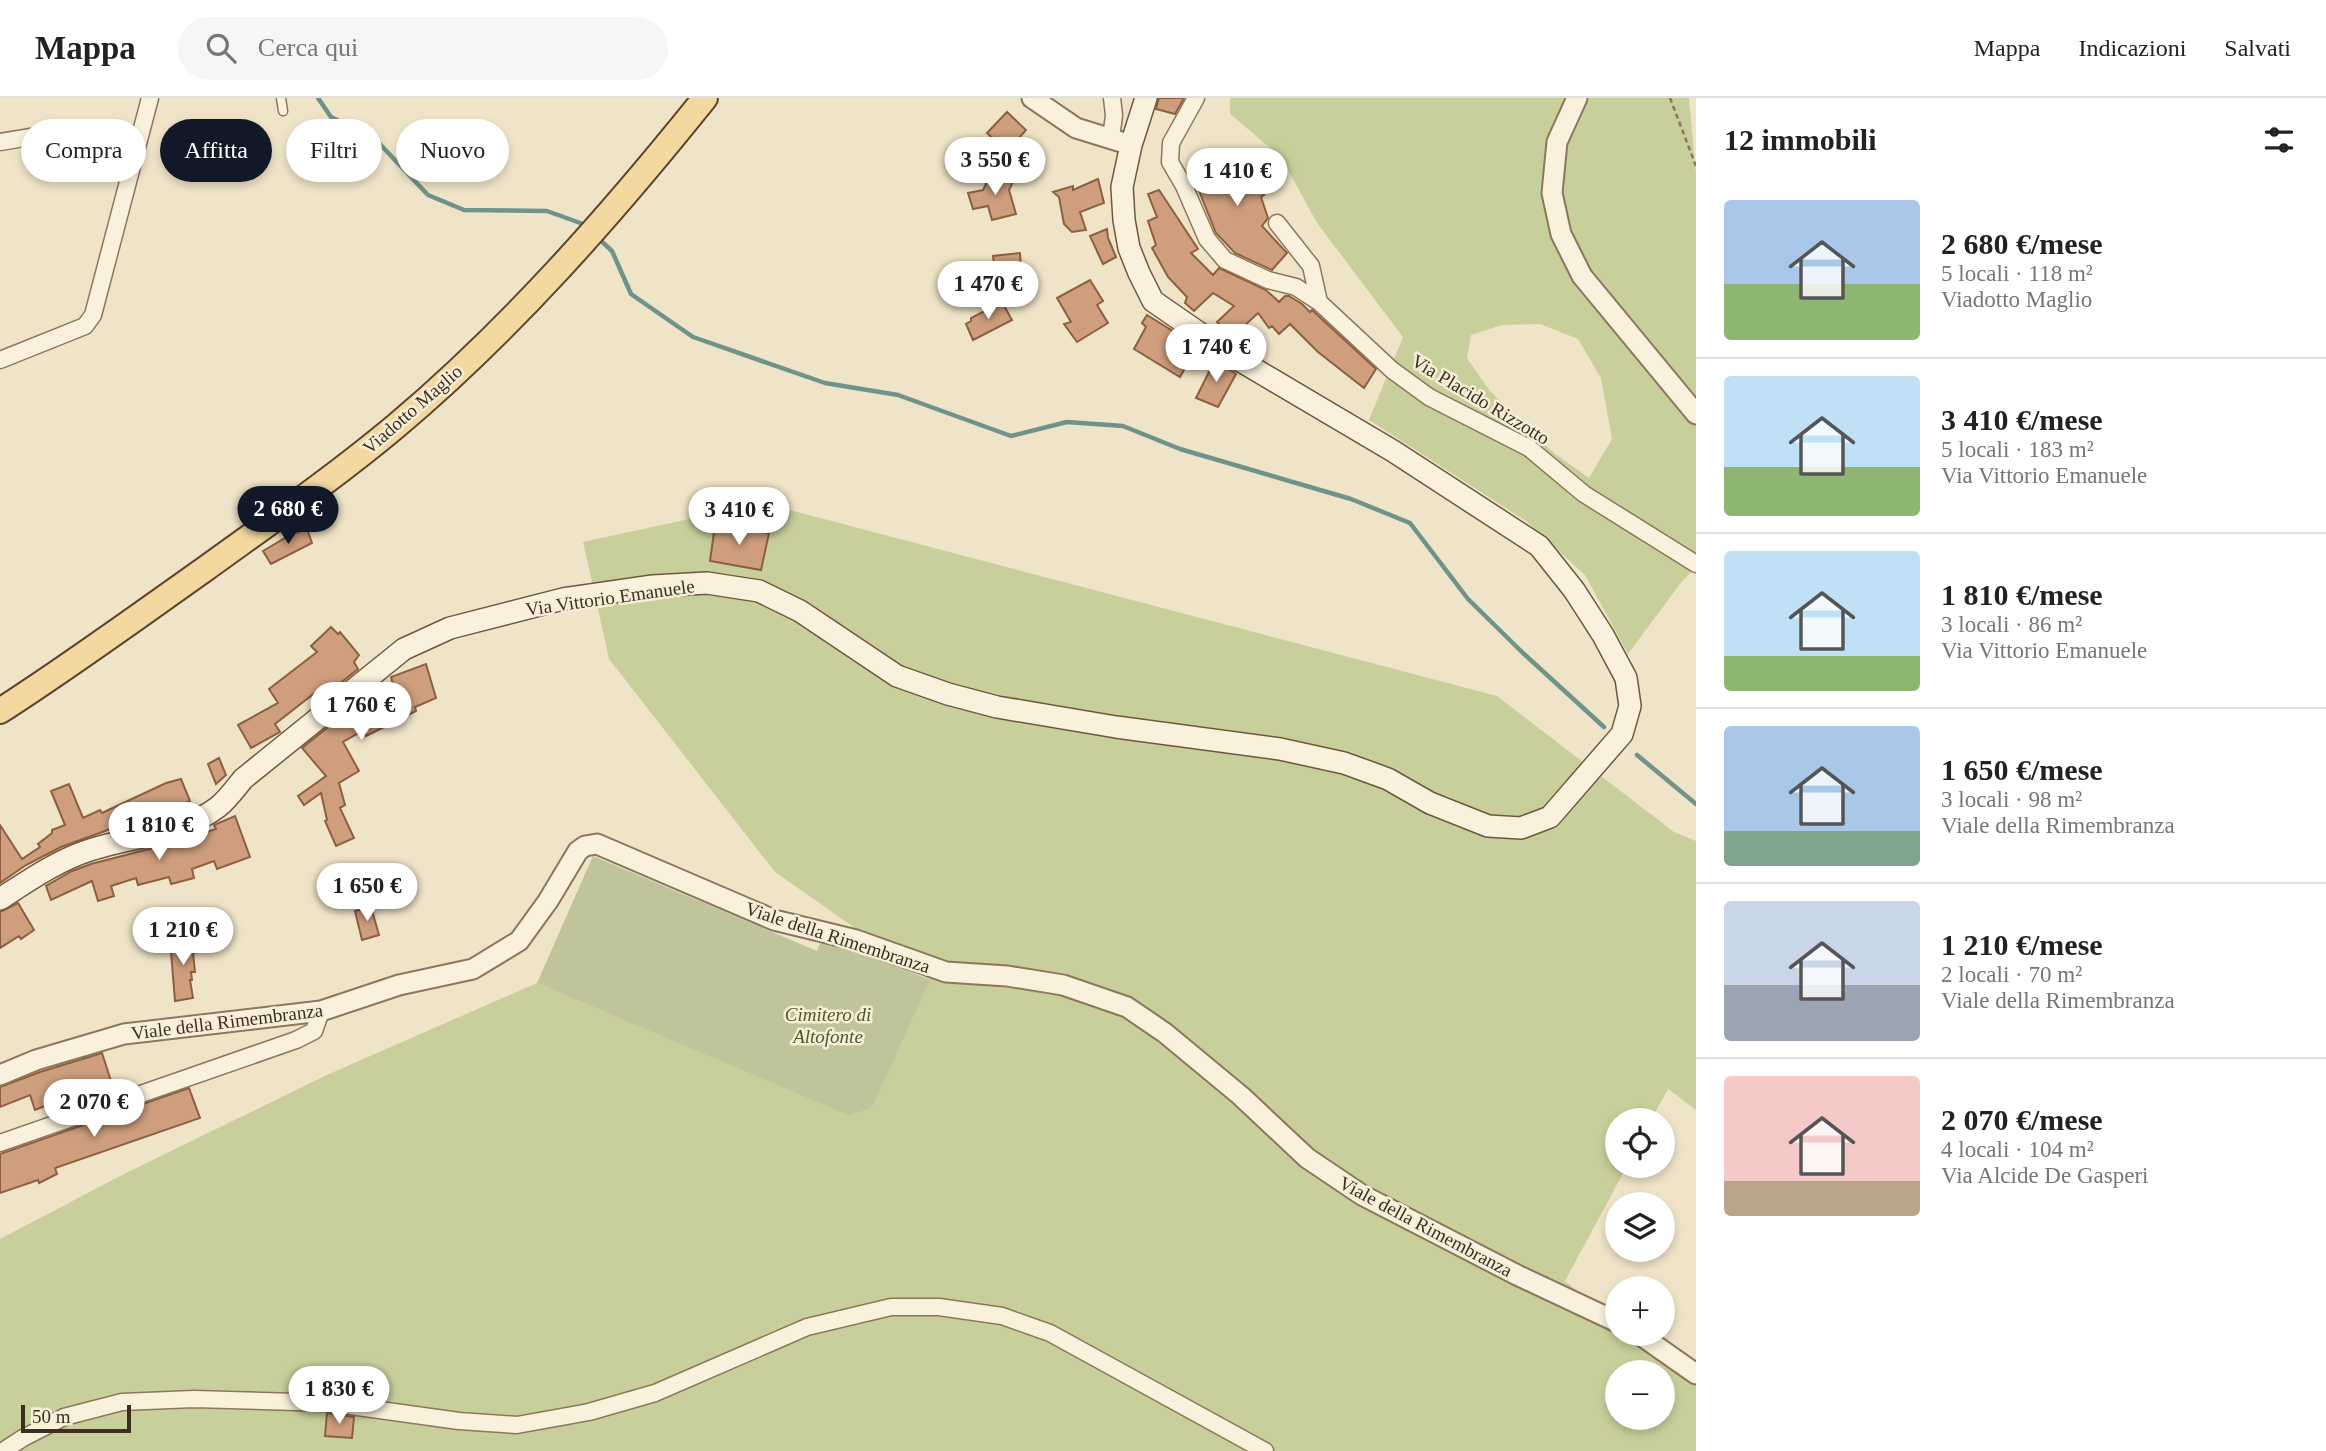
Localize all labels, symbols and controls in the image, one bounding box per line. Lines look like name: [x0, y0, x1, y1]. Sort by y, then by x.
search box: [178, 17, 668, 80]
icon: search: [202, 29, 240, 67]
text: Mappa: [35, 30, 136, 66]
text: Cerca qui: [258, 33, 358, 62]
text: Mappa: [1974, 35, 2040, 61]
text: Indicazioni: [2078, 35, 2186, 61]
text: Salvati: [2224, 35, 2291, 61]
chip: Compra: [21, 119, 146, 182]
chip: Affitta: [160, 119, 272, 182]
chip: Filtri: [286, 119, 382, 182]
chip: Nuovo: [396, 119, 509, 182]
icon: filters: [2260, 121, 2298, 159]
text: 12 immobili: [1724, 123, 1877, 156]
pin: 3 550 €: [930, 138, 1060, 197]
text: 3 550 €: [961, 147, 1030, 172]
pin: 1 410 €: [1172, 148, 1302, 208]
text: 1 410 €: [1203, 158, 1272, 183]
text: 2 680 €/mese: [1941, 227, 2103, 260]
icon: home: [1780, 228, 1864, 312]
text: 5 locali · 118 m²: [1941, 261, 2093, 286]
pin: 1 470 €: [923, 262, 1053, 321]
text: 1 470 €: [954, 271, 1023, 296]
text: Viadotto Maglio: [1941, 287, 2092, 312]
pin: 1 740 €: [1151, 324, 1281, 384]
text: 1 740 €: [1182, 334, 1251, 359]
street label: Via Placido Rizzotto: [1408, 350, 1554, 449]
street label: Viadotto Maglio: [358, 360, 466, 458]
text: 3 410 €/mese: [1941, 403, 2103, 436]
icon: home: [1780, 404, 1864, 488]
text: 5 locali · 183 m²: [1941, 437, 2094, 462]
text: Via Vittorio Emanuele: [1941, 463, 2147, 488]
pin: 2 680 €: [223, 486, 353, 546]
pin: 3 410 €: [674, 488, 804, 547]
text: 2 680 €: [254, 496, 323, 521]
text: 3 410 €: [705, 497, 774, 522]
street label: Via Vittorio Emanuele: [524, 575, 696, 620]
text: 1 810 €/mese: [1941, 578, 2103, 611]
icon: home: [1780, 579, 1864, 663]
text: 3 locali · 86 m²: [1941, 612, 2082, 637]
text: Via Vittorio Emanuele: [1941, 638, 2147, 663]
pin: 1 760 €: [296, 682, 426, 742]
text: 1 760 €: [327, 692, 396, 717]
text: 1 650 €/mese: [1941, 753, 2103, 786]
icon: home: [1780, 754, 1864, 838]
text: 3 locali · 98 m²: [1941, 787, 2082, 812]
pin: 1 810 €: [94, 802, 224, 862]
text: 1 810 €: [125, 812, 194, 837]
text: Viale della Rimembranza: [1941, 813, 2175, 838]
pin: 1 650 €: [302, 864, 432, 923]
text: 1 650 €: [333, 873, 402, 898]
street label: Viale della Rimembranza: [743, 898, 933, 977]
pin: 1 210 €: [118, 908, 248, 967]
text: 1 210 €: [149, 917, 218, 942]
text: 1 210 €/mese: [1941, 928, 2103, 961]
icon: home: [1780, 929, 1864, 1013]
text: 2 locali · 70 m²: [1941, 962, 2082, 987]
text: Viale della Rimembranza: [1941, 988, 2175, 1013]
street label: Viale della Rimembranza: [130, 999, 325, 1044]
park label: Cimitero di Altofonte: [785, 1004, 871, 1047]
pin: 2 070 €: [29, 1080, 159, 1139]
text: 2 070 €: [60, 1089, 129, 1114]
text: 2 070 €/mese: [1941, 1103, 2103, 1136]
icon: home: [1780, 1104, 1864, 1188]
map controls: [1605, 1108, 1675, 1430]
button: locate: [1605, 1108, 1675, 1178]
text: 4 locali · 104 m²: [1941, 1137, 2094, 1162]
text: Via Alcide De Gasperi: [1941, 1163, 2148, 1188]
street label: Viale della Rimembranza: [1336, 1172, 1516, 1281]
button: layers: [1605, 1192, 1675, 1262]
button: +: [1605, 1276, 1675, 1346]
button: −: [1605, 1360, 1675, 1430]
pin: 1 830 €: [274, 1366, 404, 1426]
text: 1 830 €: [305, 1376, 374, 1401]
scale bar: [21, 1402, 131, 1434]
text: 50 m: [32, 1406, 71, 1427]

